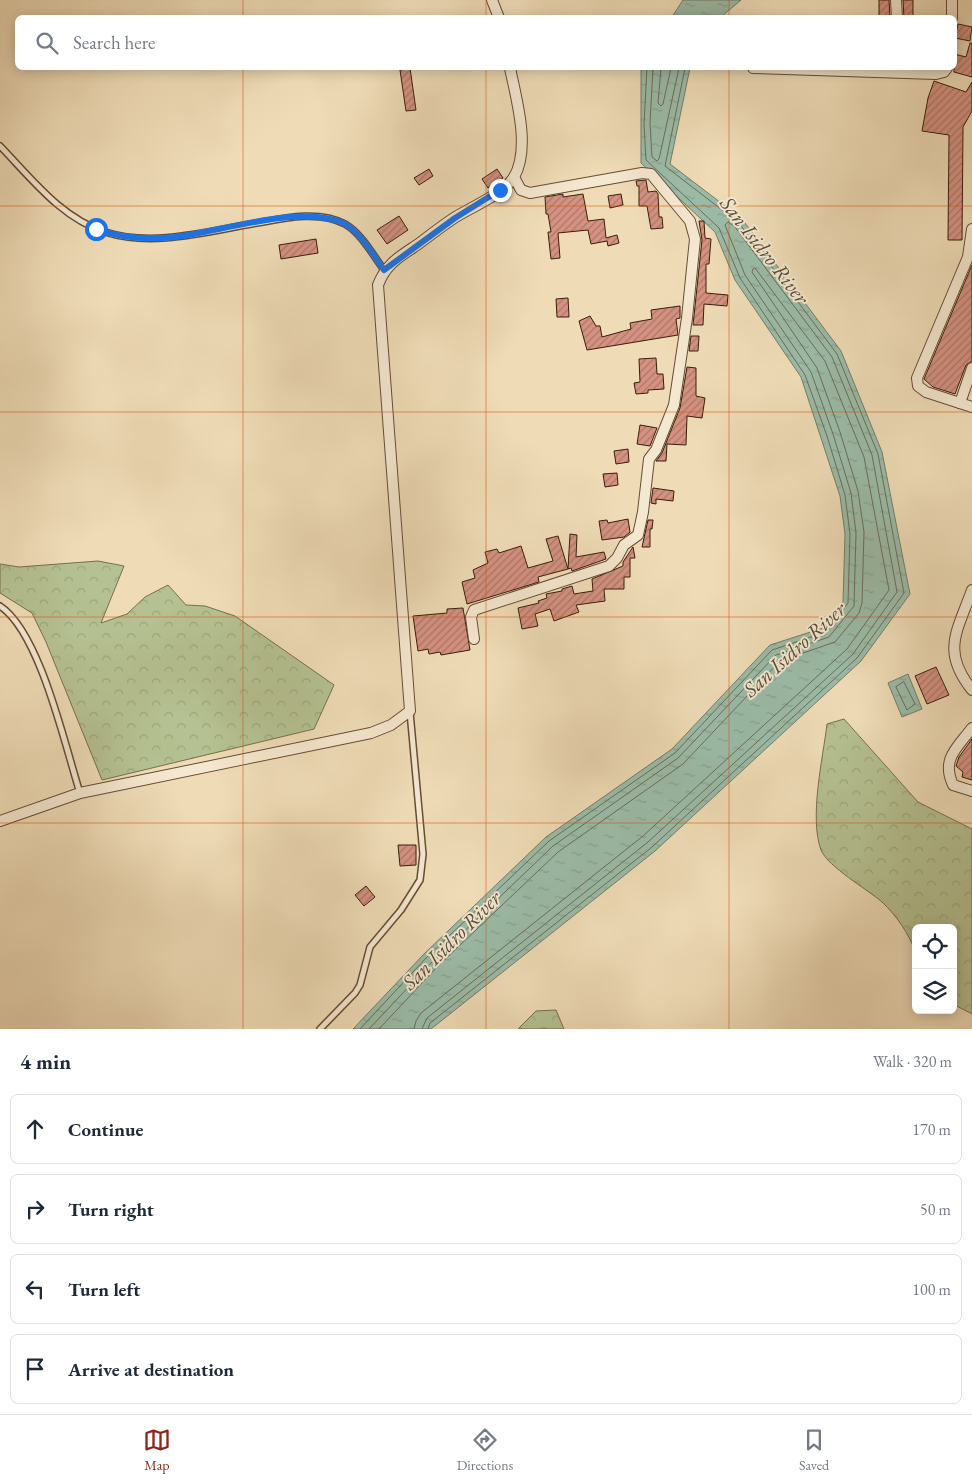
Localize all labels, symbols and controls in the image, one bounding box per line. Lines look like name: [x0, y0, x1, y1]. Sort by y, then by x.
search box: [15, 15, 957, 70]
icon: search: [33, 29, 61, 57]
text: Search here: [73, 30, 155, 55]
route end: [489, 179, 512, 202]
water label: San Isidro River: [714, 190, 816, 310]
route start: [85, 218, 108, 241]
water label: San Isidro River: [736, 595, 852, 703]
water label: San Isidro River: [395, 884, 507, 996]
map controls: [912, 924, 957, 1014]
button: locate: [912, 924, 957, 969]
button: layers: [912, 969, 957, 1014]
text: 4 min: [20, 1048, 71, 1075]
text: Walk · 320 m: [873, 1051, 952, 1072]
icon: ahead: [21, 1115, 49, 1143]
text: Continue: [68, 1117, 143, 1142]
text: 170 m: [912, 1119, 951, 1140]
icon: right: [21, 1195, 49, 1223]
text: Turn right: [68, 1197, 154, 1222]
text: 50 m: [920, 1199, 951, 1220]
icon: left: [21, 1275, 49, 1303]
text: Turn left: [68, 1277, 140, 1302]
text: 100 m: [912, 1279, 951, 1300]
icon: arrive: [21, 1355, 49, 1383]
text: Arrive at destination: [68, 1357, 234, 1382]
tab: Map: [143, 1426, 171, 1474]
tab: Directions: [457, 1426, 513, 1474]
tab: Saved: [799, 1426, 829, 1474]

